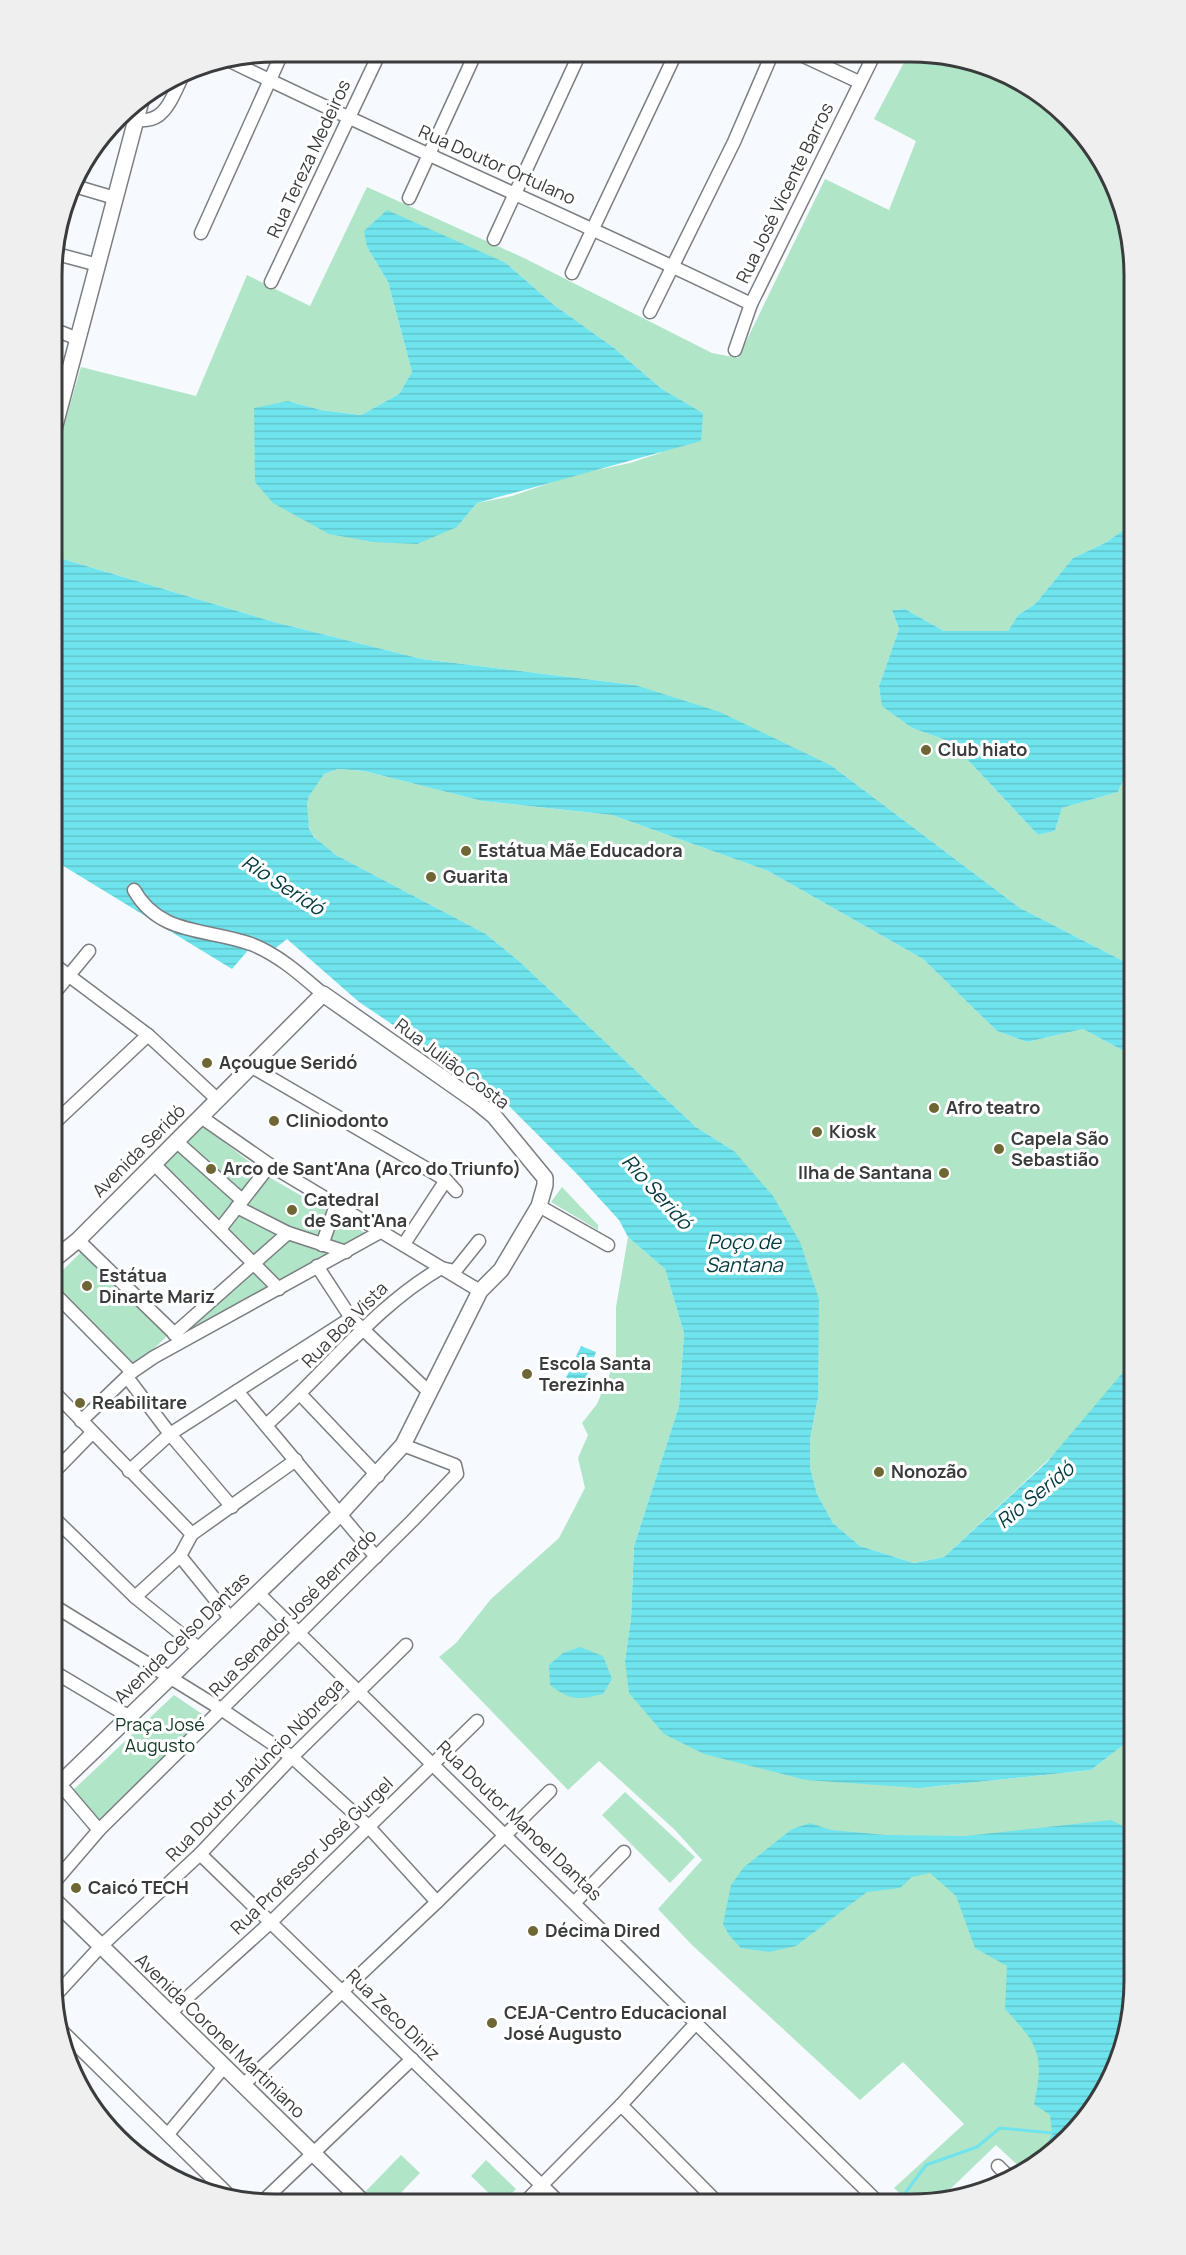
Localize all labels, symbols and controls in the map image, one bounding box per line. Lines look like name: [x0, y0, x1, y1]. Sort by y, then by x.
street label: Rua Tereza Medeiros: [261, 75, 355, 242]
street label: Rua José Vicente Barros: [730, 98, 838, 287]
street label: Rua Doutor Ortulano: [415, 119, 580, 210]
place label: Club hiato: [938, 737, 1027, 761]
marker: Club hiato: [919, 743, 933, 757]
place label: Estátua Mãe Educadora: [478, 838, 683, 862]
marker: Estátua Mãe Educadora: [459, 844, 473, 858]
water label: Rio Seridó: [237, 848, 330, 922]
place label: Guarita: [443, 864, 508, 888]
marker: Guarita: [424, 870, 438, 884]
street label: Rua Julião Costa: [390, 1012, 515, 1114]
place label: Açougue Seridó: [219, 1050, 357, 1074]
marker: Açougue Seridó: [200, 1056, 214, 1070]
place label: Afro teatro: [946, 1095, 1040, 1119]
street label: Avenida Seridó: [86, 1098, 190, 1202]
marker: Afro teatro: [927, 1101, 941, 1115]
place label: Cliniodonto: [286, 1108, 389, 1132]
marker: Cliniodonto: [267, 1114, 281, 1128]
place label: Kiosk: [829, 1119, 877, 1143]
marker: Kiosk: [810, 1125, 824, 1139]
place label: Capela São Sebastião: [1011, 1126, 1109, 1171]
marker: Capela São Sebastião: [992, 1142, 1006, 1156]
water label: Rio Seridó: [616, 1148, 699, 1236]
place label: Arco de Sant'Ana (Arco do Triunfo): [223, 1156, 521, 1180]
place label: Ilha de Santana: [798, 1160, 932, 1184]
marker: Arco de Sant'Ana (Arco do Triunfo): [204, 1162, 218, 1176]
marker: Ilha de Santana: [937, 1166, 951, 1180]
place label: Catedral de Sant'Ana: [304, 1187, 407, 1232]
marker: Catedral de Sant'Ana: [285, 1203, 299, 1217]
water label: Poço de Santana: [705, 1228, 784, 1278]
place label: Estátua Dinarte Mariz: [99, 1263, 215, 1308]
street label: Rua Boa Vista: [296, 1276, 392, 1372]
marker: Estátua Dinarte Mariz: [80, 1279, 94, 1293]
place label: Escola Santa Terezinha: [539, 1351, 651, 1396]
marker: Escola Santa Terezinha: [520, 1367, 534, 1381]
place label: Reabilitare: [92, 1390, 187, 1414]
marker: Reabilitare: [73, 1396, 87, 1410]
water label: Rio Seridó: [990, 1454, 1080, 1534]
place label: Nonozão: [891, 1459, 967, 1483]
marker: Nonozão: [872, 1465, 886, 1479]
street label: Rua Senador José Bernardo: [203, 1523, 381, 1701]
street label: Avenida Celso Dantas: [108, 1566, 254, 1708]
street label: Rua Doutor Janúncio Nóbrega: [160, 1672, 348, 1866]
park label: Praça José Augusto: [115, 1712, 205, 1757]
street label: Rua Doutor Manoel Dantas: [432, 1735, 607, 1906]
street label: Rua Professor José Gurgel: [225, 1771, 398, 1939]
place label: Caicó TECH: [88, 1875, 189, 1899]
marker: Caicó TECH: [69, 1881, 83, 1895]
place label: Décima Dired: [545, 1918, 660, 1942]
marker: Décima Dired: [526, 1924, 540, 1938]
street label: Avenida Coronel Martiniano: [131, 1948, 311, 2123]
street label: Rua Zeco Diniz: [342, 1963, 446, 2065]
place label: CEJA-Centro Educacional José Augusto: [504, 2000, 727, 2045]
marker: CEJA-Centro Educacional José Augusto: [485, 2016, 499, 2030]

